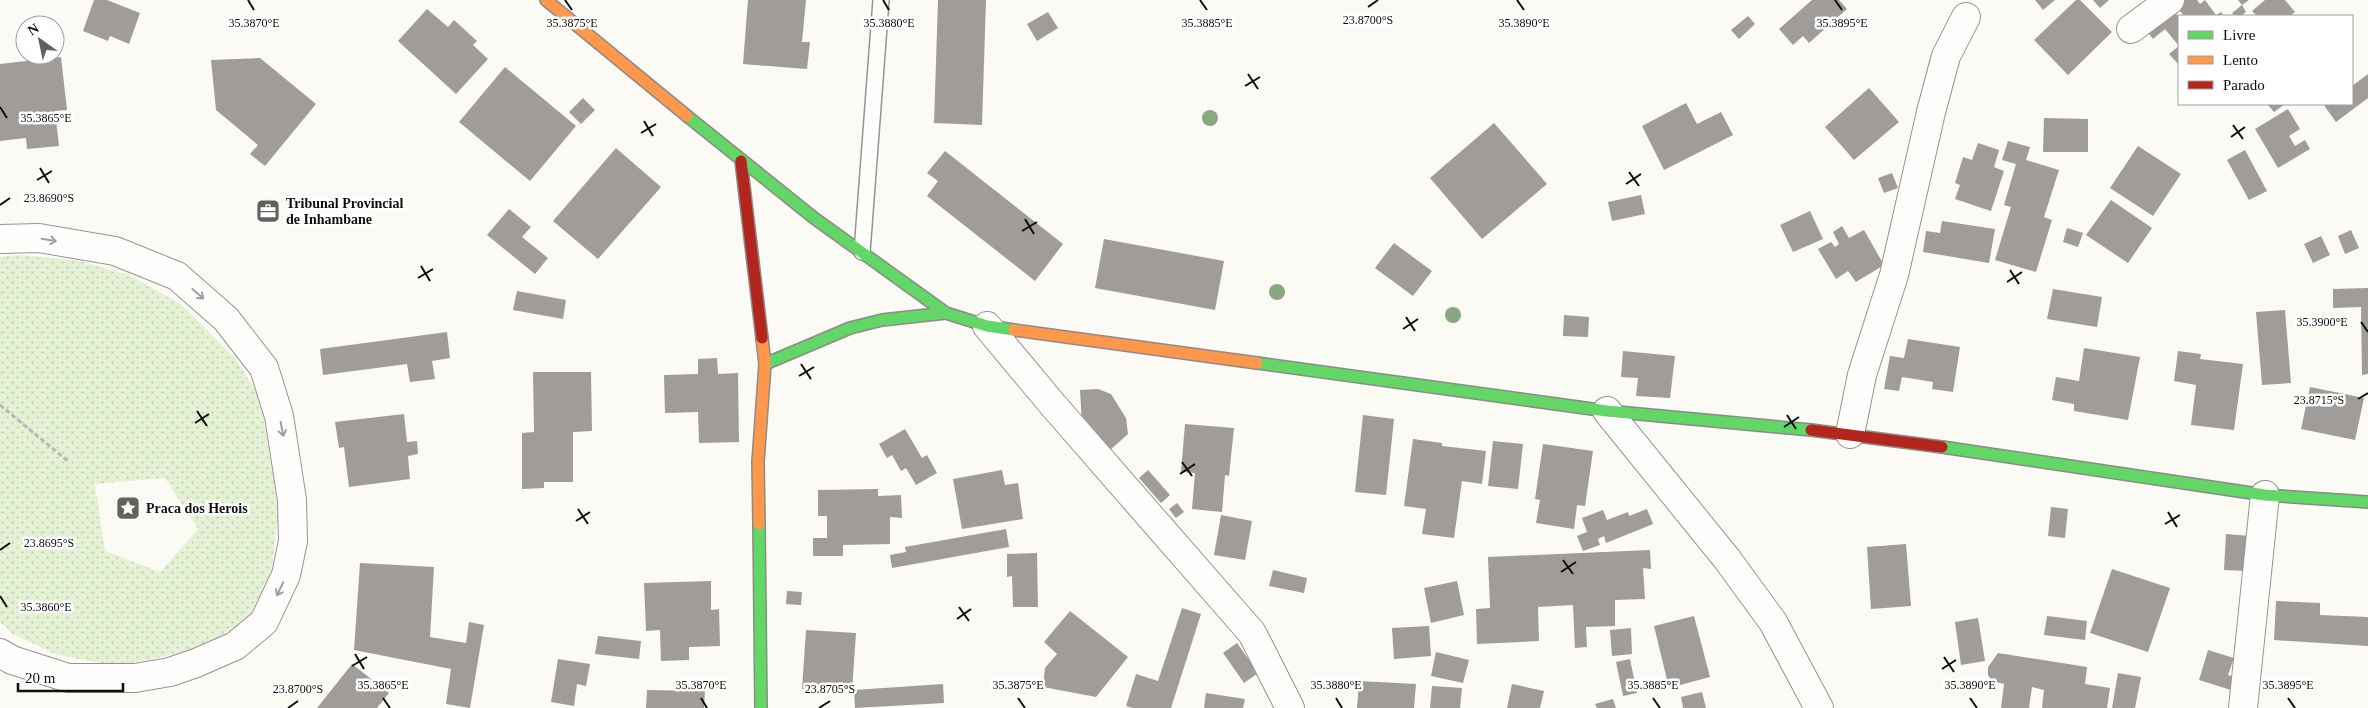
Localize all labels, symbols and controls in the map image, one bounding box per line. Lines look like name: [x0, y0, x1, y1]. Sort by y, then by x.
text: 23.8700°S: [1343, 13, 1393, 27]
north arrow: [15, 15, 65, 65]
legend: [2178, 15, 2353, 105]
text: 35.3870°E: [228, 16, 280, 30]
text: 35.3875°E: [546, 16, 598, 30]
text: 35.3880°E: [863, 16, 915, 30]
text: 35.3885°E: [1181, 16, 1233, 30]
text: 35.3890°E: [1498, 16, 1550, 30]
text: 35.3895°E: [1816, 16, 1868, 30]
text: N: [25, 20, 42, 39]
text: Livre: [2223, 27, 2256, 43]
text: Lento: [2223, 52, 2258, 68]
text: Parado: [2223, 77, 2265, 93]
text: 35.3865°E: [20, 111, 72, 125]
text: 23.8690°S: [24, 191, 74, 205]
place label: Tribunal Provincial de Inhambane: [286, 196, 403, 227]
office icon: Tribunal Provincial de Inhambane: [255, 198, 281, 224]
one-way arrow: [40, 235, 56, 245]
one-way arrow: [192, 289, 205, 300]
text: 35.3900°E: [2296, 315, 2348, 329]
text: 23.8715°S: [2294, 393, 2344, 407]
one-way arrow: [277, 421, 287, 437]
place icon: Praca dos Herois: [115, 495, 141, 521]
place label: Praca dos Herois: [146, 501, 248, 516]
text: 23.8695°S: [24, 536, 74, 550]
one-way arrow: [275, 581, 284, 596]
text: 35.3860°E: [20, 600, 72, 614]
scale bar: [18, 660, 122, 692]
text: 20 m: [25, 670, 56, 686]
text: 35.3865°E: [357, 678, 409, 692]
text: 35.3870°E: [675, 678, 727, 692]
text: 35.3875°E: [992, 678, 1044, 692]
text: 35.3880°E: [1310, 678, 1362, 692]
text: 35.3885°E: [1627, 678, 1679, 692]
text: 35.3890°E: [1944, 678, 1996, 692]
text: 35.3895°E: [2262, 678, 2314, 692]
text: 23.8700°S: [273, 682, 323, 696]
text: 23.8705°S: [805, 682, 855, 696]

